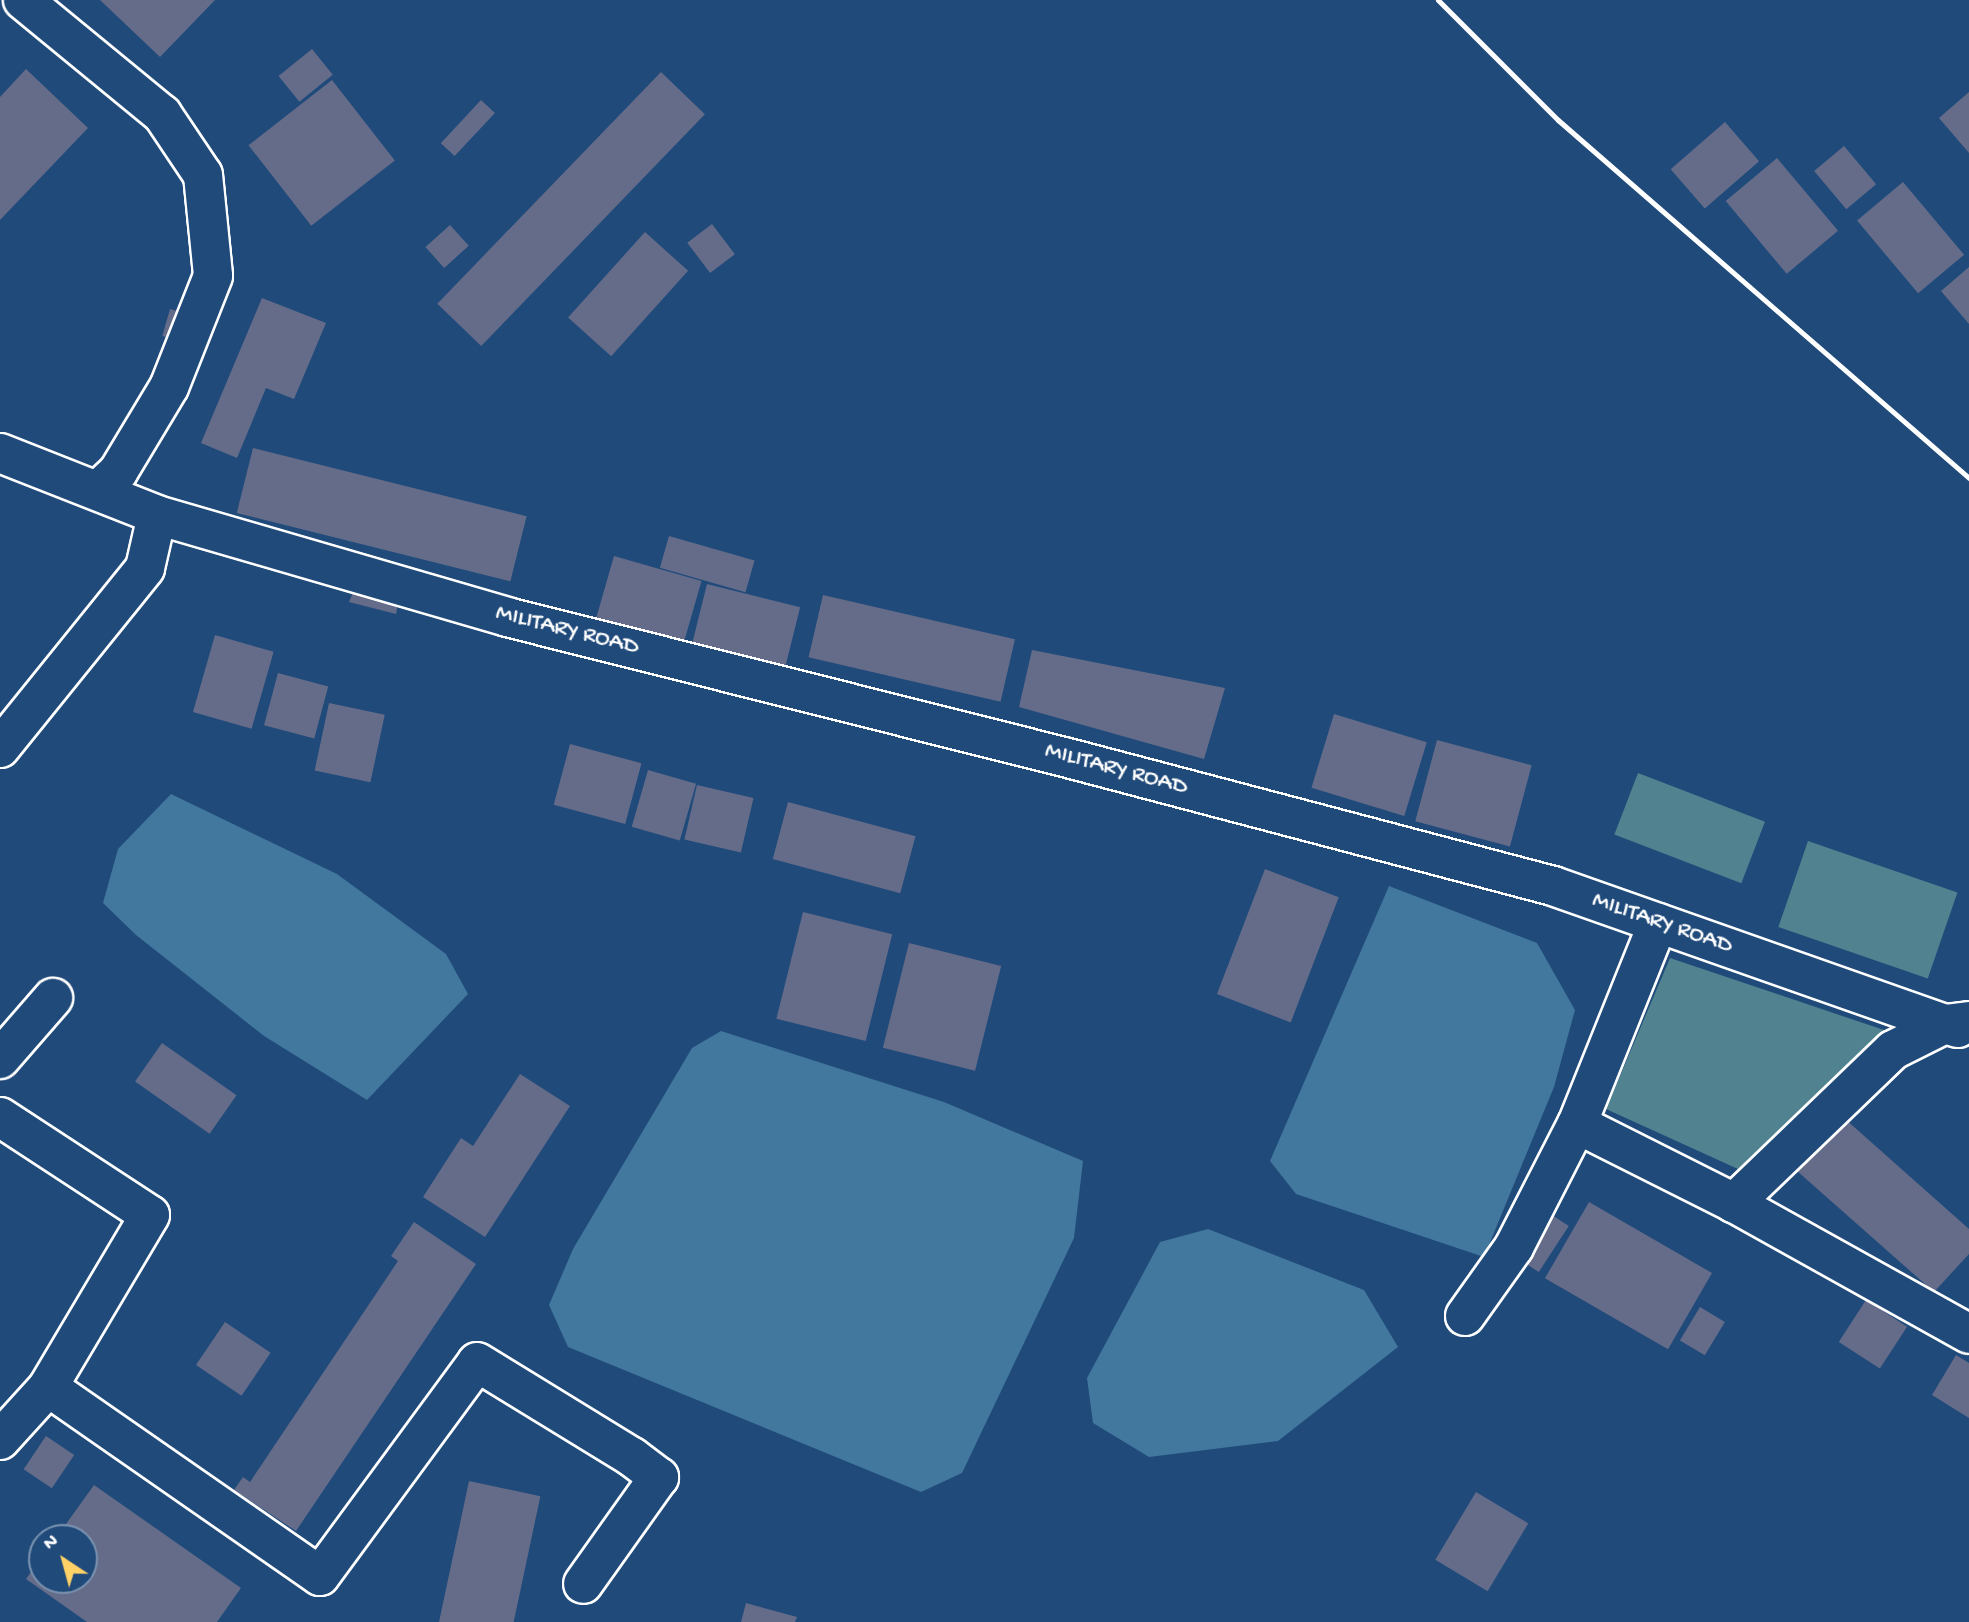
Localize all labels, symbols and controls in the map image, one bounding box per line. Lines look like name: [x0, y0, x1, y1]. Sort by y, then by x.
street label: MILITARY ROAD: [492, 599, 642, 663]
street label: MILITARY ROAD: [1041, 737, 1191, 803]
street label: MILITARY ROAD: [1588, 887, 1736, 961]
north arrow: [28, 1524, 98, 1594]
text: N: [40, 1530, 63, 1556]

